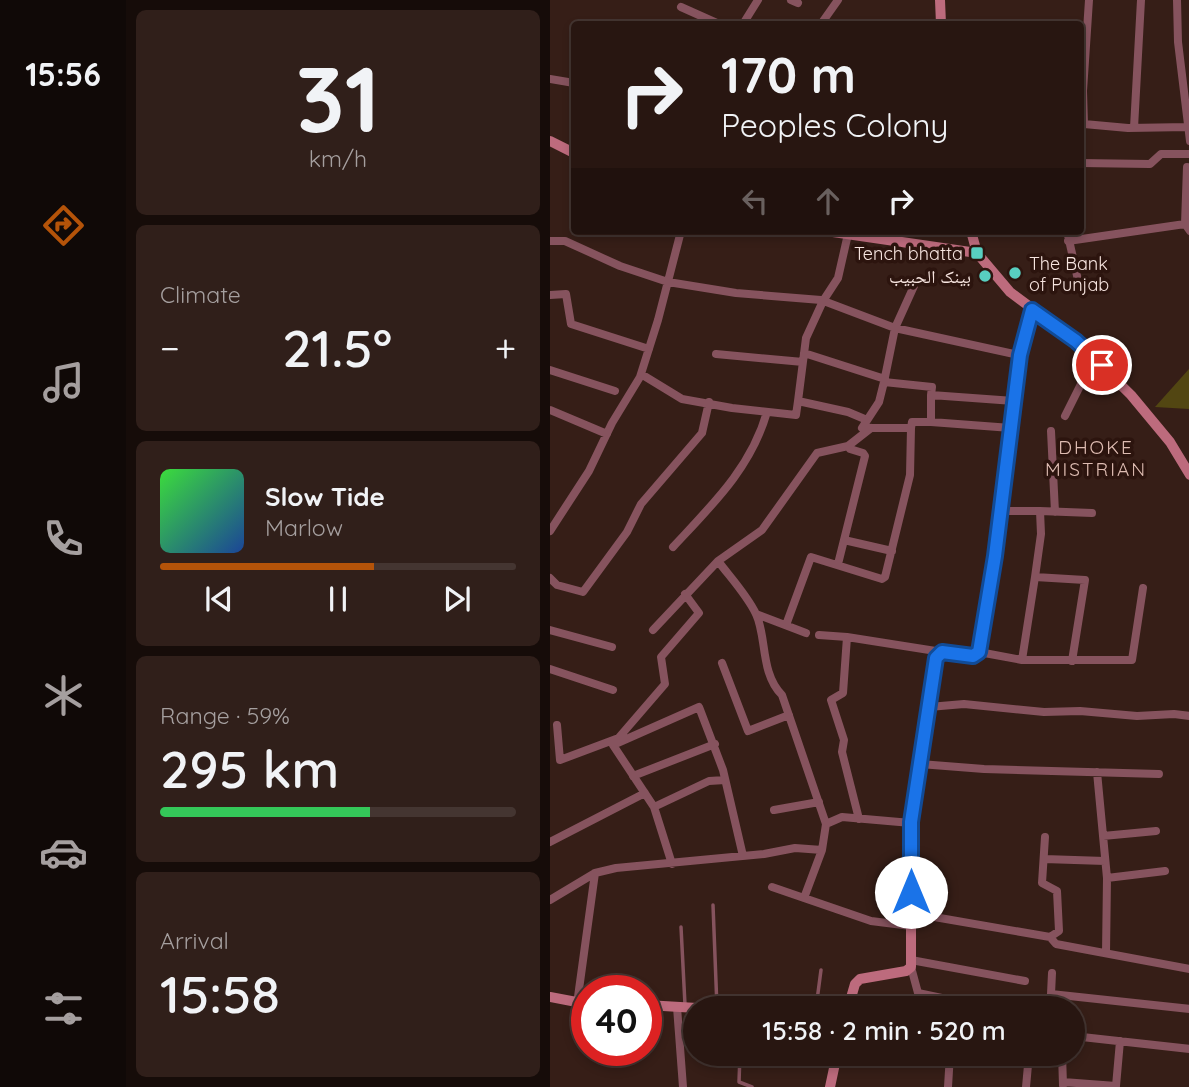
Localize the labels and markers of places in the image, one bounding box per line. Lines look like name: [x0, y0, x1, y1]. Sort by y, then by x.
place label: Tench bhatta: [854, 242, 963, 265]
marker: Tench bhatta: [969, 245, 985, 261]
place label: The Bank of Punjab: [1029, 252, 1109, 296]
place label: بينک الحبيب: [889, 265, 971, 288]
marker: The Bank of Punjab: [1007, 265, 1023, 281]
marker: بينک الحبيب: [977, 268, 993, 284]
pin: [1072, 335, 1132, 395]

